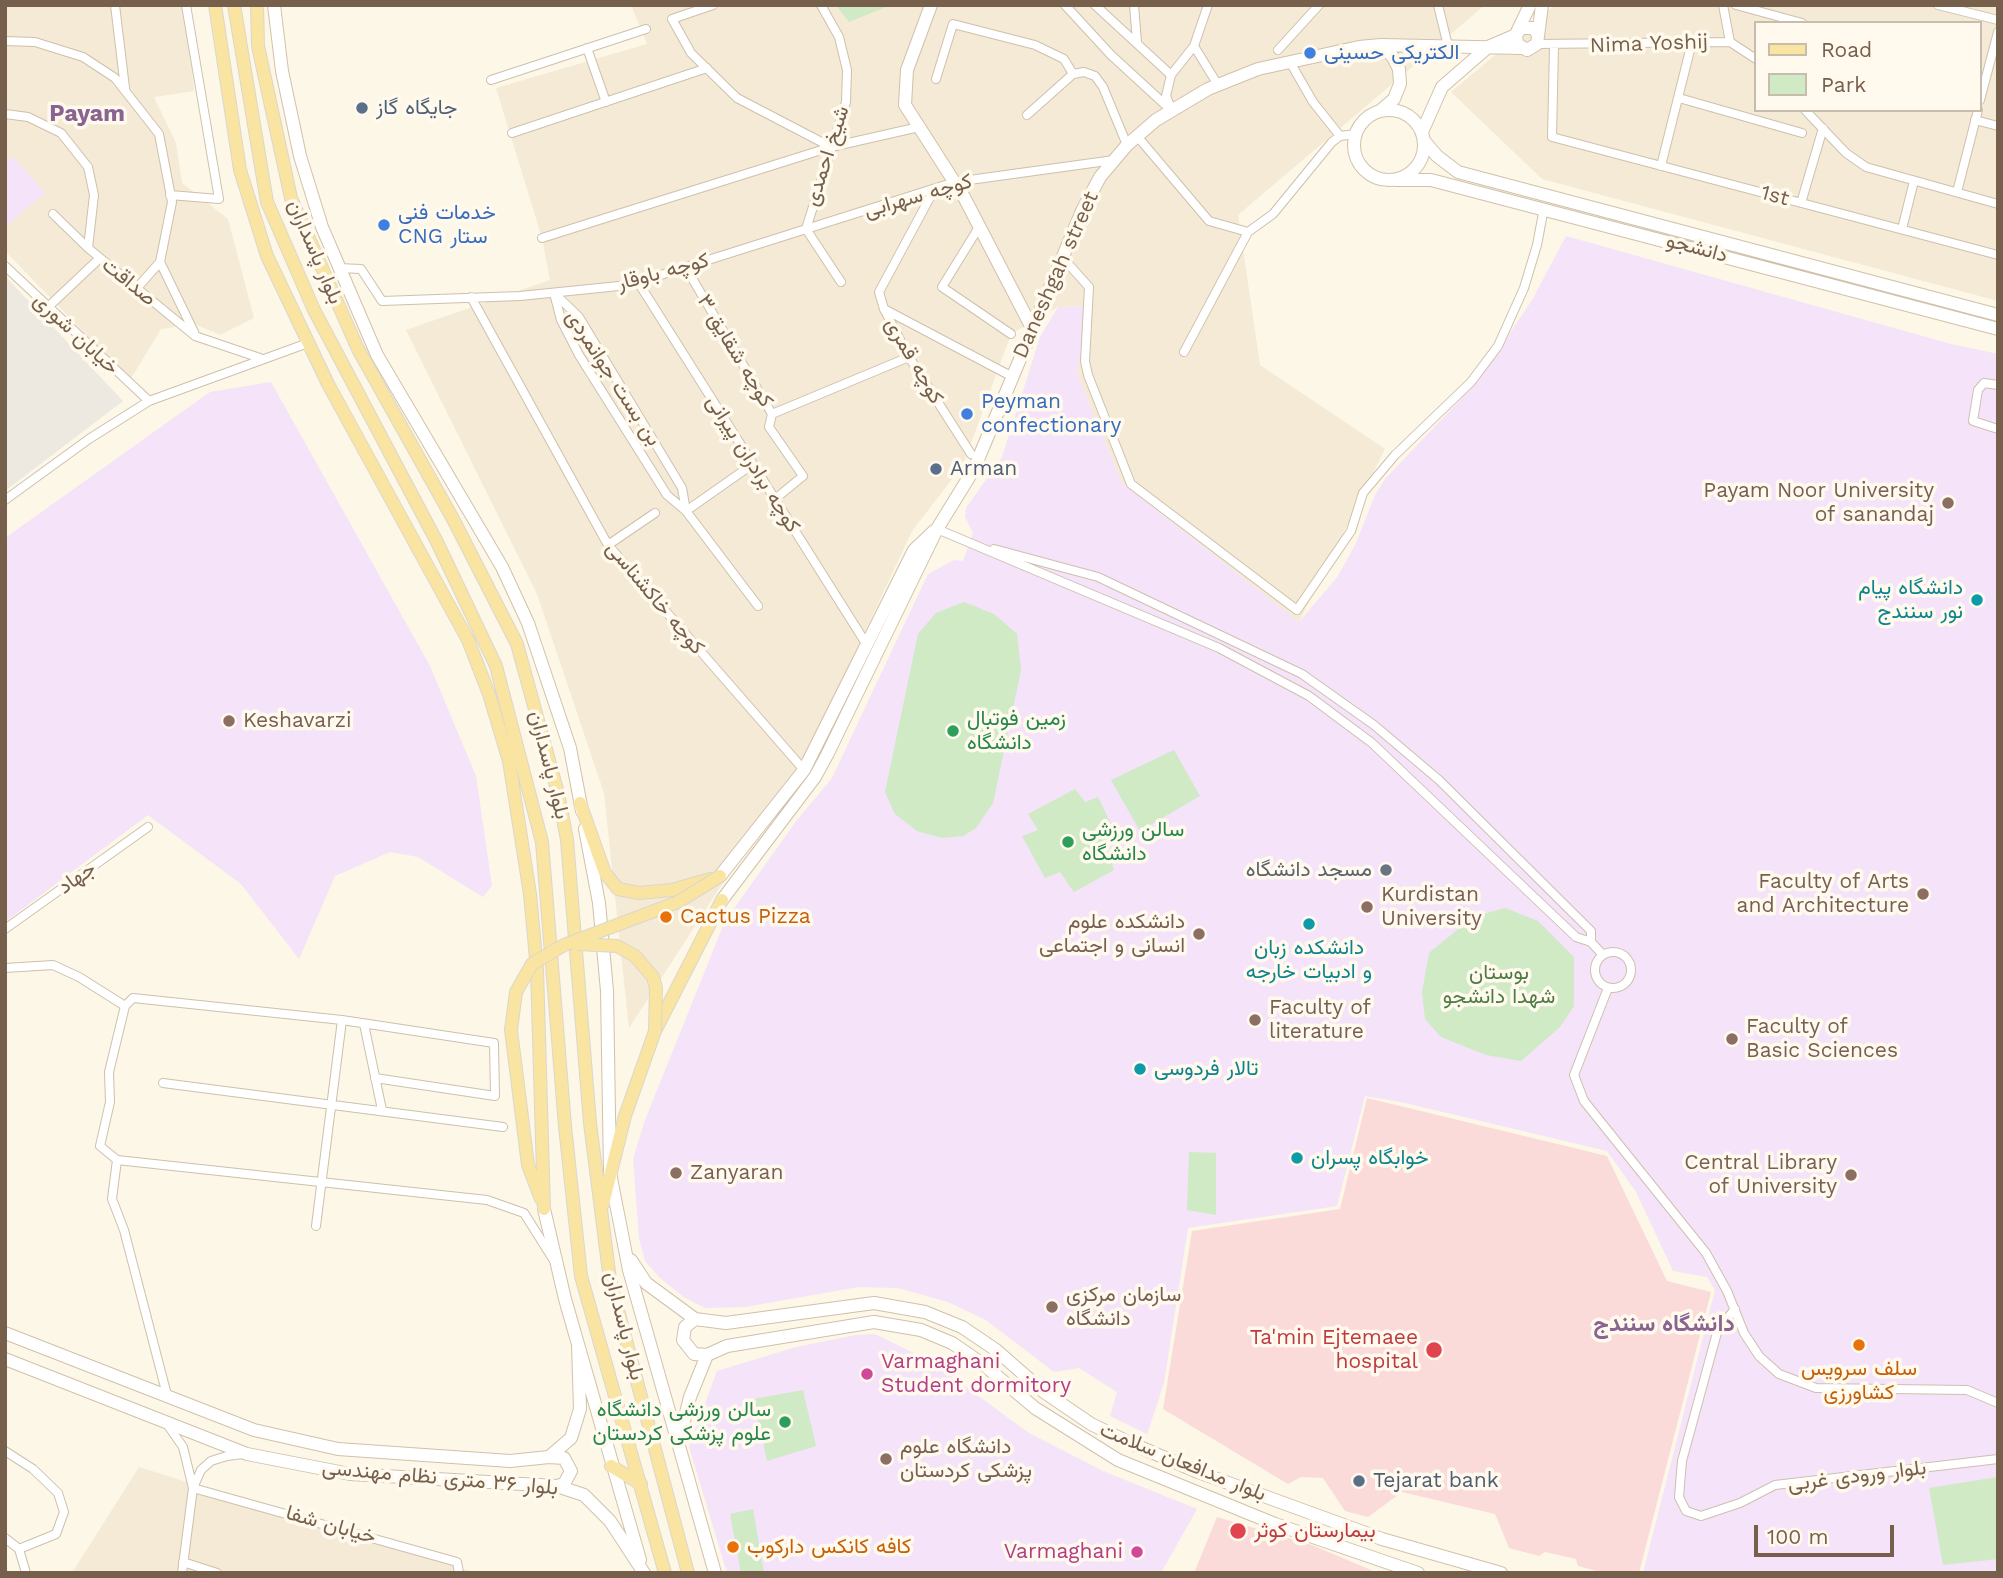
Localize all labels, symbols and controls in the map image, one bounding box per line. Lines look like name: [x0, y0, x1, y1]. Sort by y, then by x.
legend: [1755, 21, 1982, 112]
street label: Nima Yoshij: [1589, 29, 1709, 59]
text: Road: [1821, 37, 1872, 62]
place label: الکتریکی حسینی: [1324, 40, 1459, 66]
marker: الکتریکی حسینی: [1302, 45, 1318, 61]
text: Park: [1821, 72, 1866, 97]
place label: جایگاه گاز: [376, 95, 457, 121]
district label: Payam: [49, 100, 125, 128]
marker: جایگاه گاز: [354, 100, 370, 116]
street label: شیخ احمدی: [799, 103, 855, 209]
street label: کوچه سهرابی: [861, 169, 975, 223]
street label: 1st: [1758, 180, 1792, 212]
street label: Daneshgah street: [1008, 188, 1104, 362]
street label: بلوار پاسداران: [282, 196, 348, 308]
place label: خدمات فنی‌ CNG ستار: [398, 200, 496, 250]
marker: خدمات فنی‌ CNG ستار: [376, 217, 392, 233]
street label: دانشجو: [1664, 228, 1730, 268]
street label: کوچه باوقار: [614, 248, 712, 296]
street label: صداقت: [97, 252, 161, 312]
street label: خیابان شوری: [28, 288, 124, 380]
street label: کوچه شقایق ۳: [691, 290, 779, 412]
street label: بن بست جوانمردی: [560, 305, 666, 451]
street label: کوچه قمری: [879, 313, 949, 409]
place label: Peyman confectionary: [981, 389, 1121, 439]
street label: کوچه برادران پیرانی: [701, 391, 805, 537]
marker: Peyman confectionary: [959, 406, 975, 422]
place label: Arman: [950, 456, 1017, 482]
marker: Arman: [928, 461, 944, 477]
place label: Payam Noor University of sanandaj: [1703, 478, 1934, 528]
marker: Payam Noor University of sanandaj: [1940, 495, 1956, 511]
street label: کوچه خاکشناسی: [600, 536, 710, 660]
place label: دانشگاه پیام نور سنندج: [1858, 575, 1963, 625]
marker: دانشگاه پیام نور سنندج: [1969, 592, 1985, 608]
place label: زمین فوتبال دانشگاه: [967, 706, 1066, 756]
place label: Keshavarzi: [243, 708, 352, 734]
street label: بلوار پاسداران: [523, 708, 575, 822]
marker: Keshavarzi: [221, 713, 237, 729]
marker: زمین فوتبال دانشگاه: [945, 723, 961, 739]
place label: سالن ورزشی دانشگاه: [1082, 817, 1184, 867]
marker: سالن ورزشی دانشگاه: [1060, 834, 1076, 850]
street label: جهاد: [53, 856, 101, 900]
place label: مسجد دانشگاه: [1246, 857, 1372, 883]
marker: مسجد دانشگاه: [1378, 862, 1394, 878]
place label: Faculty of Arts and Architecture: [1737, 869, 1909, 919]
place label: Kurdistan University: [1381, 882, 1482, 932]
marker: Faculty of Arts and Architecture: [1915, 886, 1931, 902]
marker: Kurdistan University: [1359, 899, 1375, 915]
place label: Cactus Pizza: [680, 904, 811, 930]
marker: Cactus Pizza: [658, 909, 674, 925]
place label: دانشکده علوم انسانی و اجتماعی: [1039, 909, 1185, 959]
marker: دانشکده زبان و ادبیات خارجه: [1301, 916, 1317, 932]
marker: دانشکده علوم انسانی و اجتماعی: [1191, 926, 1207, 942]
place label: دانشکده زبان و ادبیات خارجه: [1246, 935, 1372, 985]
park label: بوستان شهدا دانشجو: [1443, 960, 1555, 1010]
place label: Faculty of literature: [1269, 995, 1371, 1045]
marker: Faculty of literature: [1247, 1012, 1263, 1028]
place label: Faculty of Basic Sciences: [1746, 1014, 1898, 1064]
marker: Faculty of Basic Sciences: [1724, 1031, 1740, 1047]
place label: تالار فردوسی: [1154, 1056, 1258, 1082]
marker: تالار فردوسی: [1132, 1061, 1148, 1077]
place label: خوابگاه پسران: [1311, 1145, 1429, 1171]
marker: خوابگاه پسران: [1289, 1150, 1305, 1166]
place label: Central Library of University: [1684, 1150, 1837, 1200]
place label: Zanyaran: [690, 1160, 783, 1186]
marker: Zanyaran: [668, 1165, 684, 1181]
marker: Central Library of University: [1843, 1167, 1859, 1183]
street label: بلوار پاسداران: [598, 1269, 650, 1383]
place label: سازمان مرکزی دانشگاه: [1066, 1282, 1181, 1332]
marker: سازمان مرکزی دانشگاه: [1044, 1299, 1060, 1315]
district label: دانشگاه سنندج: [1593, 1310, 1735, 1338]
place label: Ta'min Ejtemaee hospital: [1250, 1325, 1418, 1375]
marker: سلف سرویس کشاورزی: [1851, 1337, 1867, 1353]
marker: Ta'min Ejtemaee hospital: [1424, 1340, 1444, 1360]
place label: Varmaghani Student dormitory: [881, 1349, 1071, 1399]
place label: سلف سرویس کشاورزی: [1801, 1356, 1917, 1406]
marker: Varmaghani Student dormitory: [859, 1366, 875, 1382]
place label: سالن ورزشی دانشگاه علوم پزشکی کردستان: [592, 1397, 771, 1447]
marker: سالن ورزشی دانشگاه علوم پزشکی کردستان: [777, 1414, 793, 1430]
street label: بلوار مدافعان سلامت: [1096, 1417, 1270, 1507]
place label: دانشگاه علوم پزشکی کردستان: [900, 1434, 1032, 1484]
marker: دانشگاه علوم پزشکی کردستان: [878, 1451, 894, 1467]
street label: بلوار ۳۶ متری نظام مهندسی: [321, 1455, 559, 1501]
street label: بلوار ورودی غربی: [1786, 1455, 1928, 1497]
place label: Tejarat bank: [1373, 1468, 1499, 1494]
marker: Tejarat bank: [1351, 1473, 1367, 1489]
street label: خیابان شفا: [283, 1500, 379, 1550]
scale bar: [1758, 1512, 1898, 1556]
place label: بیمارستان کوثر: [1254, 1518, 1376, 1544]
marker: بیمارستان کوثر: [1228, 1521, 1248, 1541]
text: 100 m: [1767, 1524, 1829, 1549]
place label: کافه کانکس دارکوب: [747, 1534, 911, 1560]
marker: کافه کانکس دارکوب: [725, 1539, 741, 1555]
place label: Varmaghani: [1004, 1539, 1123, 1565]
marker: Varmaghani: [1129, 1544, 1145, 1560]

